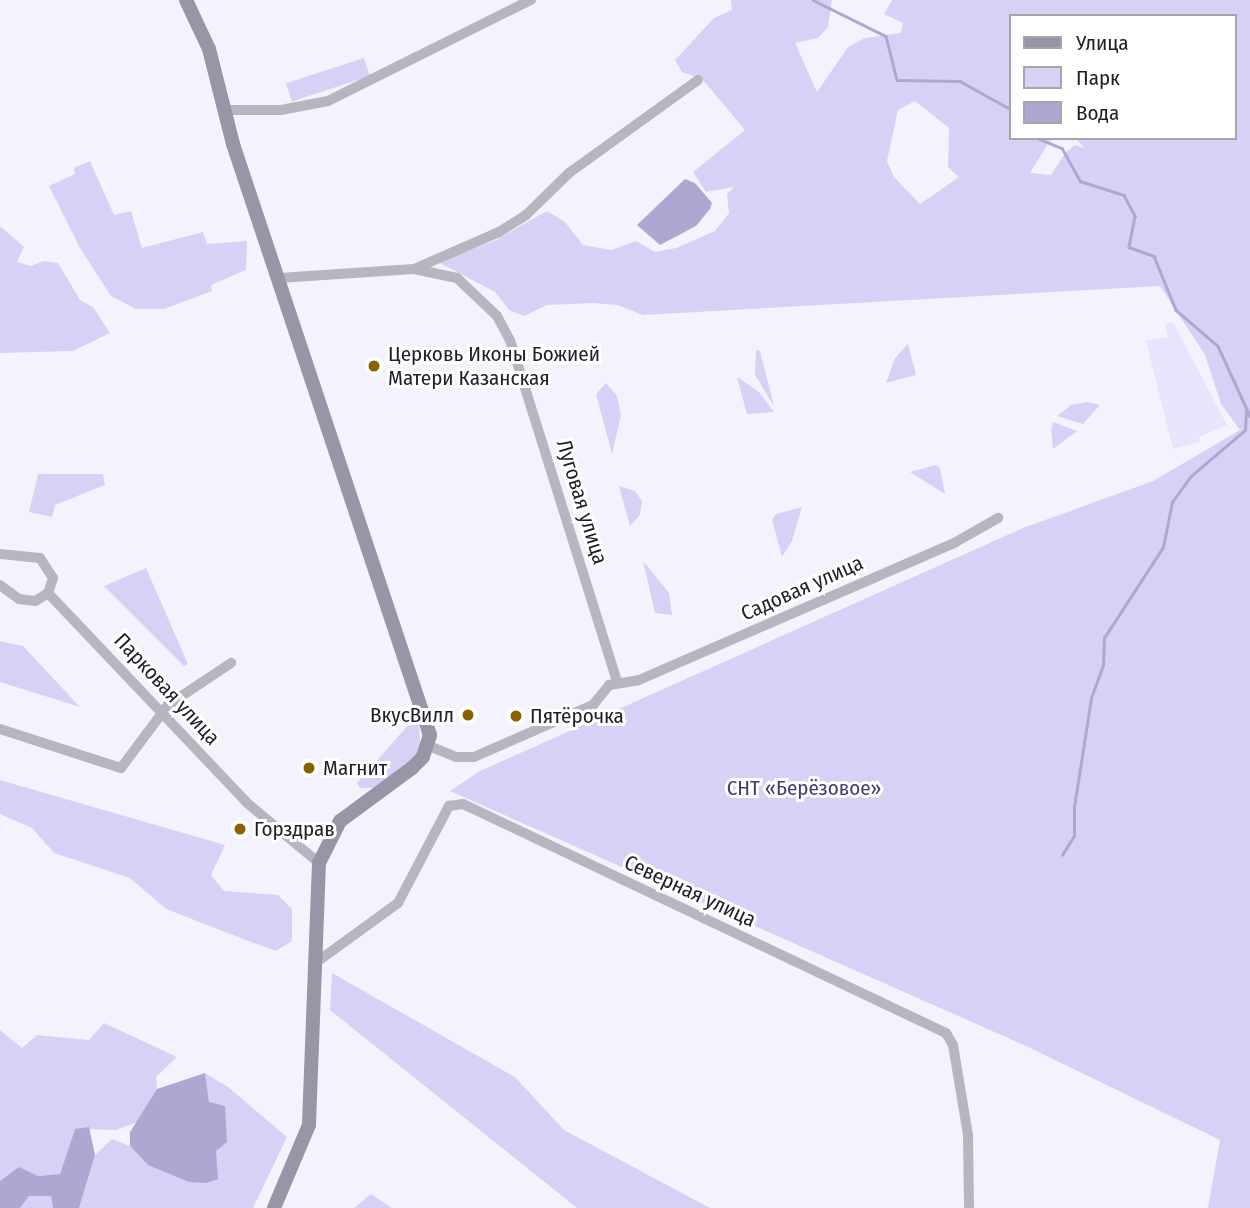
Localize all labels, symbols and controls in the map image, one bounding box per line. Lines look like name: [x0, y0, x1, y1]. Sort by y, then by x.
legend: [1009, 14, 1236, 140]
text: Улица: [1076, 30, 1129, 56]
text: Парк: [1076, 65, 1120, 91]
text: Вода: [1076, 100, 1119, 126]
place label: Церковь Иконы Божией Матери Казанская: [388, 341, 600, 391]
marker: Церковь Иконы Божией Матери Казанская: [366, 358, 382, 374]
street label: Луговая улица: [551, 437, 613, 567]
street label: Садовая улица: [737, 550, 867, 626]
street label: Парковая улица: [109, 628, 225, 750]
place label: ВкусВилл: [370, 702, 454, 728]
place label: Пятёрочка: [530, 703, 624, 729]
marker: ВкусВилл: [460, 707, 476, 723]
marker: Пятёрочка: [508, 708, 524, 724]
place label: Магнит: [323, 755, 387, 781]
marker: Магнит: [301, 760, 317, 776]
park label: СНТ «Берёзовое»: [727, 775, 881, 801]
place label: Горздрав: [254, 816, 335, 842]
marker: Горздрав: [232, 821, 248, 837]
street label: Северная улица: [620, 850, 760, 932]

